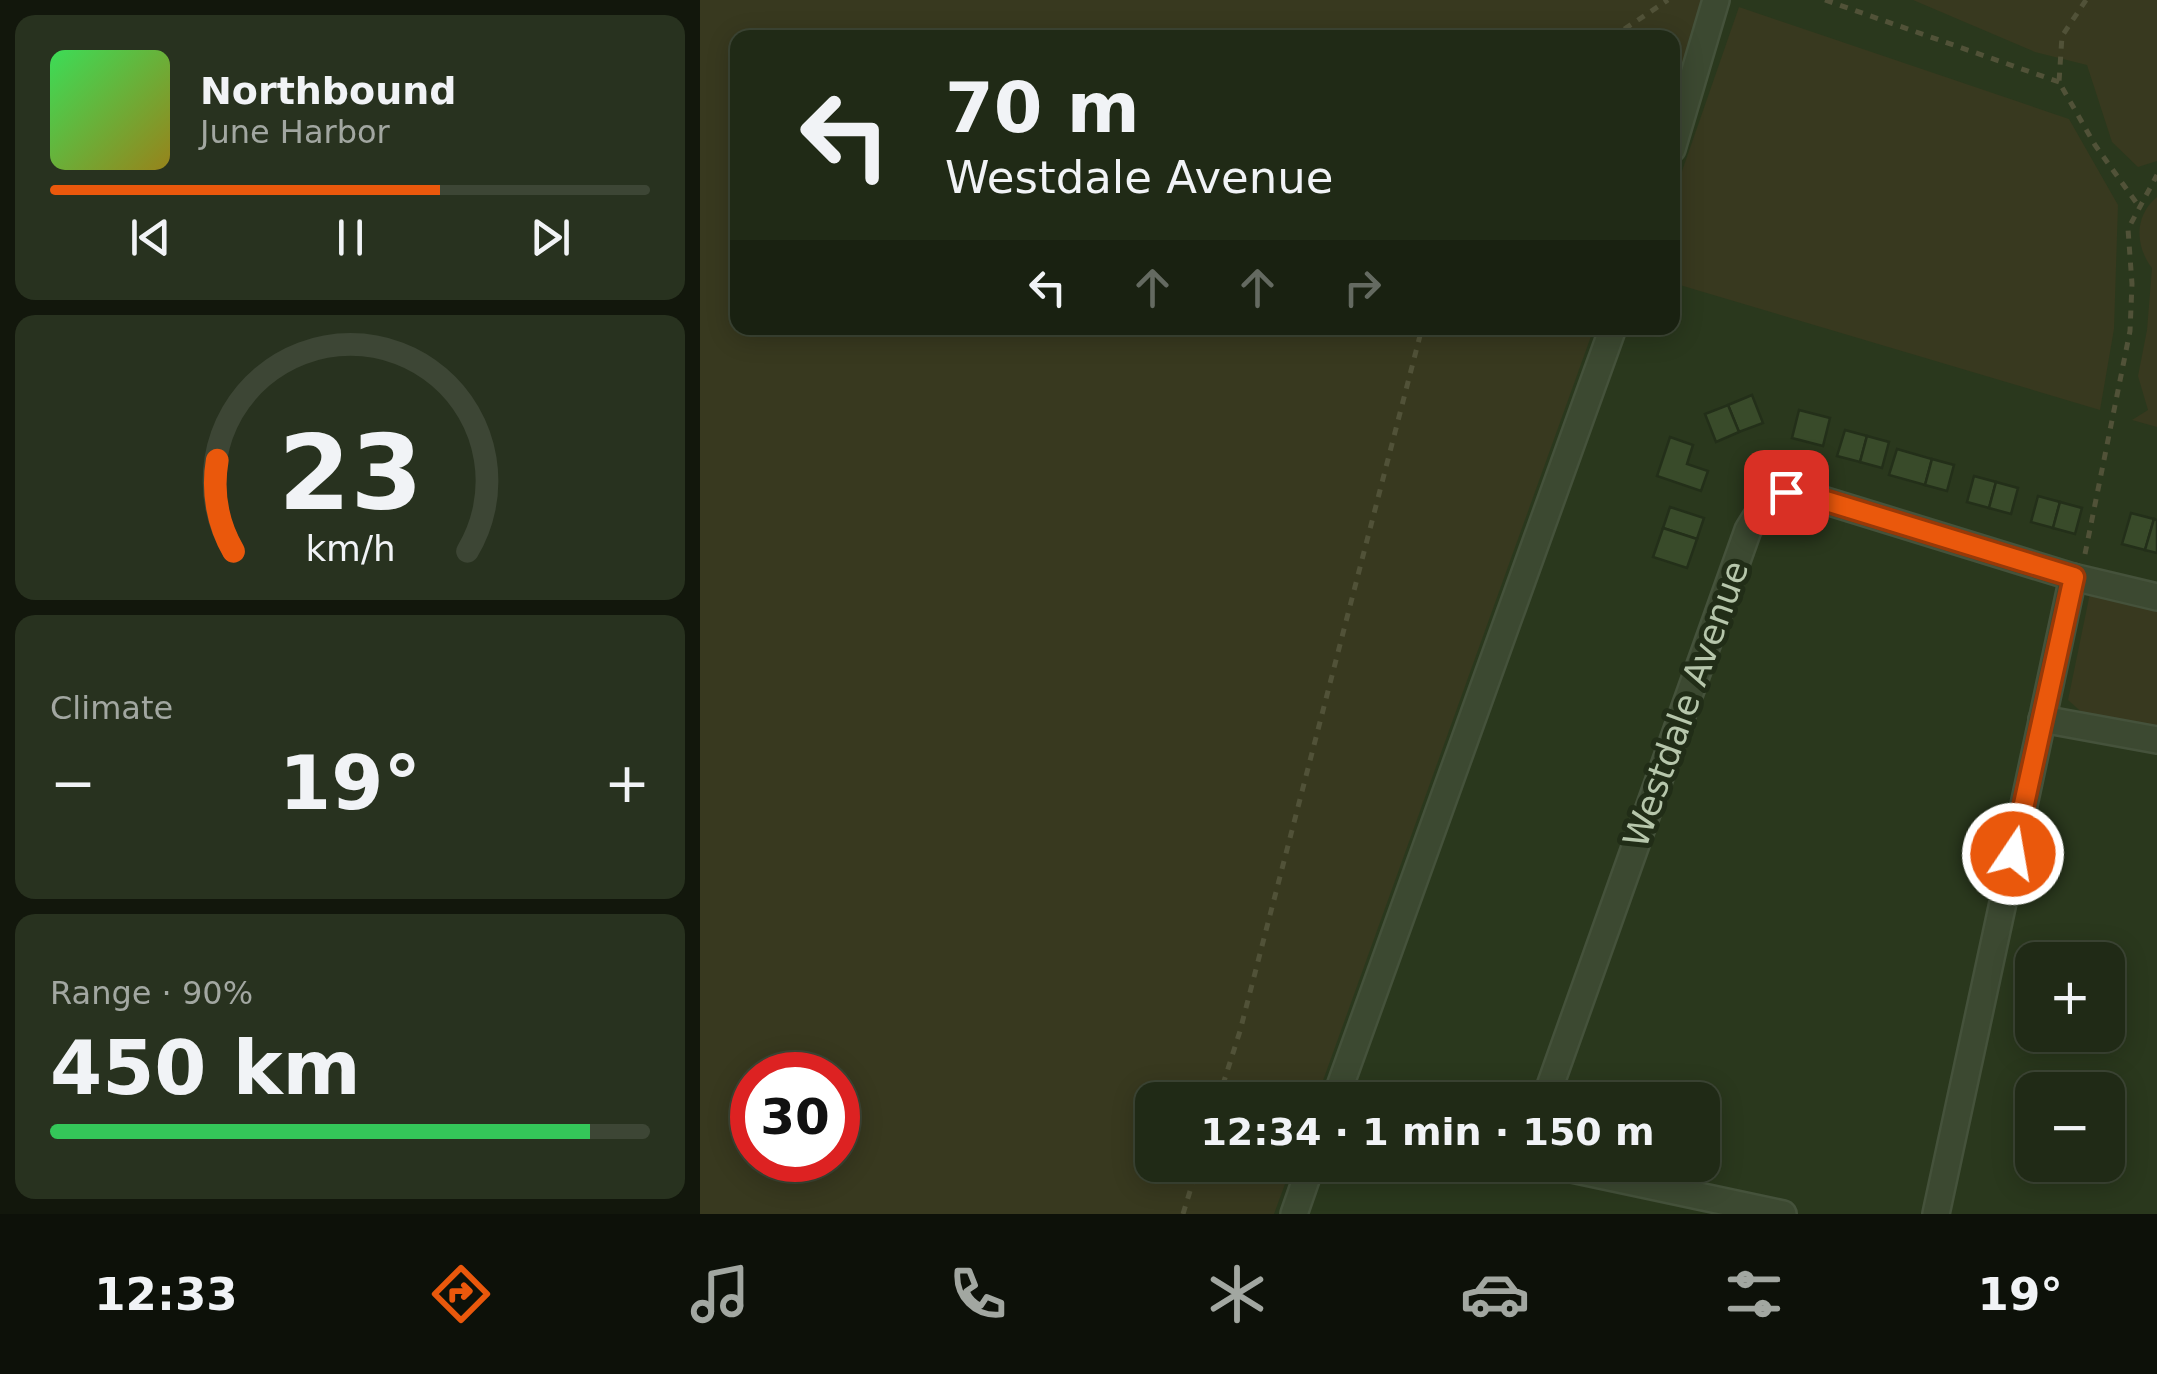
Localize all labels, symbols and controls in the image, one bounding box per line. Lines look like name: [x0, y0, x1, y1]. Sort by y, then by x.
text: 70 m: [945, 67, 1140, 149]
text: Northbound: [200, 69, 456, 113]
icon: left: [780, 70, 910, 200]
text: June Harbor: [200, 113, 390, 151]
text: Westdale Avenue: [945, 151, 1333, 204]
icon: previous: [123, 210, 178, 265]
icon: pause: [323, 210, 378, 265]
icon: next: [523, 210, 578, 265]
icon: left: [1020, 260, 1075, 315]
icon: ahead: [1125, 260, 1180, 315]
icon: ahead: [1230, 260, 1285, 315]
icon: right: [1335, 260, 1390, 315]
text: 23: [278, 412, 422, 534]
pin: [1744, 450, 1829, 535]
icon: arrive: [1759, 465, 1814, 520]
text: km/h: [305, 528, 395, 569]
street label: Westdale Avenue: [1616, 555, 1756, 853]
text: Climate: [50, 689, 173, 727]
text: 19°: [279, 739, 421, 827]
text: −: [50, 751, 96, 815]
text: +: [604, 751, 650, 815]
position arrow: [1961, 802, 2065, 906]
map controls: [2015, 942, 2125, 1182]
button: +: [2015, 942, 2125, 1052]
text: Range · 90%: [50, 974, 253, 1012]
text: 450 km: [50, 1024, 361, 1112]
speed limit sign: 30: [730, 1052, 860, 1182]
button: −: [2015, 1072, 2125, 1182]
text: 12:34 · 1 min · 150 m: [1200, 1110, 1655, 1154]
icon: directions: [426, 1259, 496, 1329]
icon: music: [685, 1259, 755, 1329]
icon: phone: [943, 1259, 1013, 1329]
icon: climate: [1202, 1259, 1272, 1329]
icon: car: [1460, 1259, 1530, 1329]
icon: filters: [1719, 1259, 1789, 1329]
text: 12:33: [94, 1268, 238, 1321]
text: 19°: [1978, 1268, 2063, 1321]

